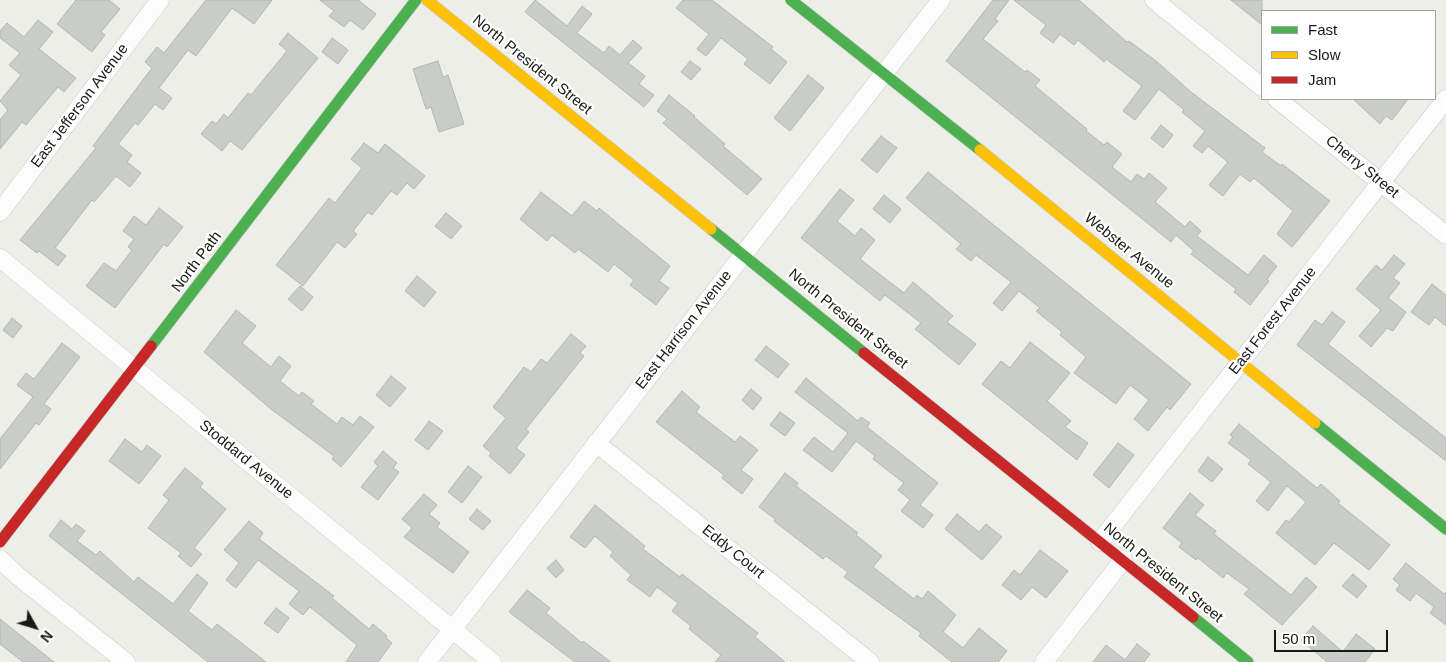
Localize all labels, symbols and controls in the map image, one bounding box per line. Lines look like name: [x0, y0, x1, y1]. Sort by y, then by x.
legend: [1261, 10, 1436, 100]
street label: North President Street: [469, 11, 595, 119]
text: Fast: [1308, 21, 1337, 38]
street label: East Jefferson Avenue: [28, 41, 132, 171]
text: Slow: [1308, 46, 1341, 63]
text: Jam: [1308, 71, 1336, 88]
street label: Cherry Street: [1322, 132, 1402, 202]
street label: Webster Avenue: [1080, 209, 1178, 293]
street label: North Path: [168, 228, 226, 296]
street label: East Forest Avenue: [1225, 264, 1321, 378]
street label: North President Street: [785, 265, 911, 373]
street label: East Harrison Avenue: [632, 267, 736, 393]
street label: Stoddard Avenue: [195, 417, 297, 503]
street label: North President Street: [1100, 519, 1226, 627]
street label: Eddy Court: [698, 521, 768, 583]
north arrow: [10, 602, 60, 652]
scale bar: [1276, 620, 1390, 652]
text: N: [37, 627, 56, 645]
text: 50 m: [1282, 630, 1315, 647]

